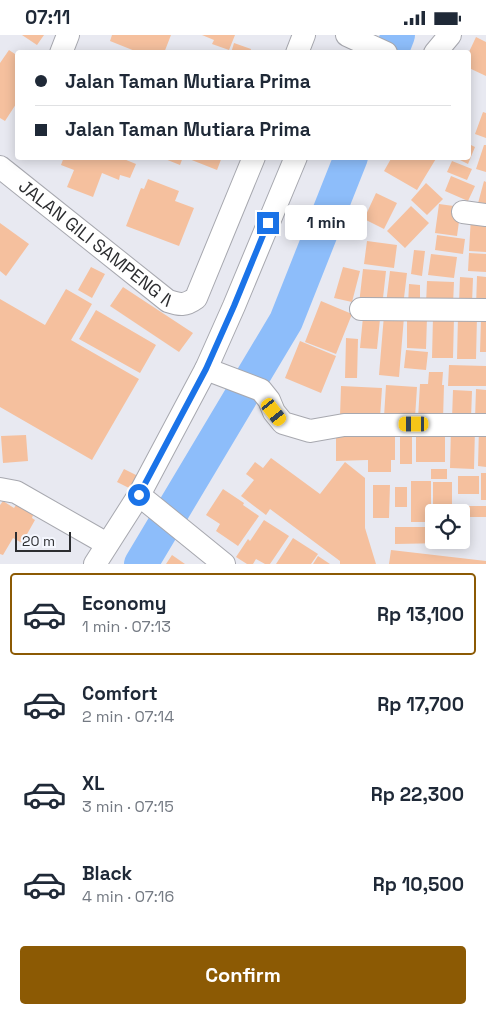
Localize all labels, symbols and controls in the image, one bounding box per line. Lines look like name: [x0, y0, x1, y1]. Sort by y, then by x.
text: 07:11: [25, 5, 70, 30]
text: Jalan Taman Mutiara Prima: [65, 69, 311, 94]
text: Jalan Taman Mutiara Prima: [65, 117, 311, 142]
street label: JALAN GILI SAMPENG II: [14, 174, 174, 312]
callout: 1 min: [286, 205, 368, 241]
route end: [257, 212, 279, 234]
text: 1 min: [306, 212, 346, 233]
car: [258, 396, 289, 428]
car: [399, 417, 429, 432]
route start: [128, 484, 150, 506]
map controls: [425, 504, 470, 549]
button: locate: [425, 504, 470, 549]
scale bar: [15, 529, 71, 552]
text: 20 m: [22, 532, 55, 550]
text: Economy: [82, 591, 166, 616]
icon: car: [22, 592, 67, 637]
text: Rp 13,100: [377, 602, 464, 627]
text: 1 min · 07:13: [82, 616, 171, 637]
text: Comfort: [82, 681, 158, 706]
icon: car: [22, 682, 67, 727]
text: Rp 17,700: [377, 692, 464, 717]
text: 2 min · 07:14: [82, 706, 174, 727]
text: XL: [82, 771, 105, 796]
icon: car: [22, 772, 67, 817]
text: Rp 22,300: [371, 782, 464, 807]
text: 3 min · 07:15: [82, 796, 174, 817]
text: Black: [82, 861, 132, 886]
icon: car: [22, 862, 67, 907]
text: Rp 10,500: [373, 872, 464, 897]
text: 4 min · 07:16: [82, 886, 174, 907]
button: Confirm: [20, 946, 466, 1004]

